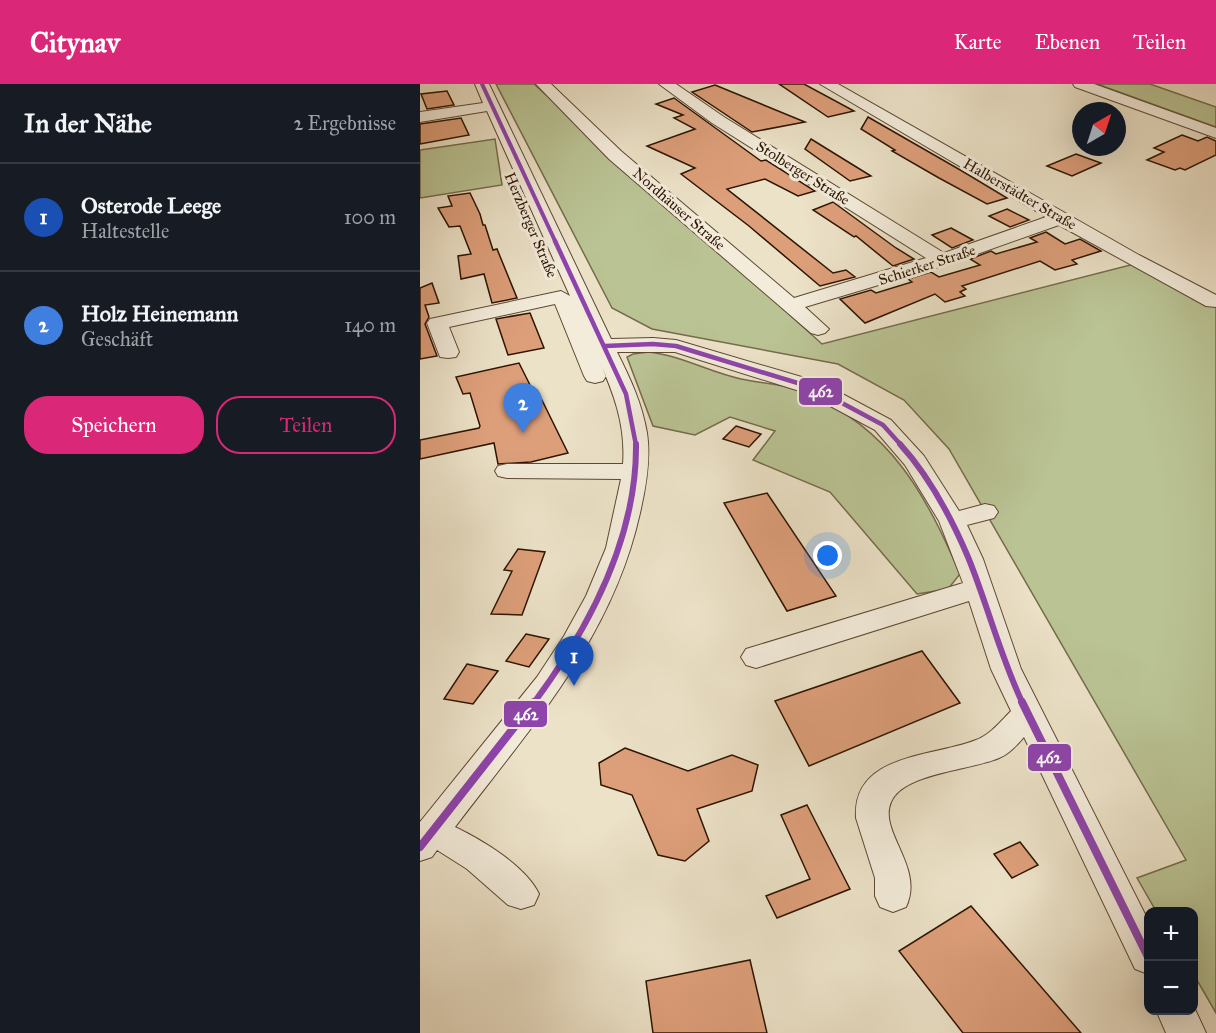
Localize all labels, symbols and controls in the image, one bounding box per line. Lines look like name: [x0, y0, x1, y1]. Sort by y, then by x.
text: Citynav: [30, 25, 120, 60]
text: Karte: [954, 29, 1002, 55]
text: Ebenen: [1035, 29, 1100, 55]
text: Teilen: [1133, 29, 1186, 55]
north arrow: [1072, 102, 1126, 156]
text: In der Nähe: [24, 107, 152, 139]
text: 2 Ergebnisse: [293, 111, 396, 135]
street label: Stolberger Straße: [753, 137, 853, 209]
street label: Halberstädter Straße: [960, 154, 1080, 234]
street label: Nordhäuser Straße: [629, 164, 729, 254]
street label: Herzberger Straße: [501, 170, 561, 280]
text: Osterode Leege: [81, 192, 221, 219]
text: 1: [40, 205, 47, 229]
text: 100 m: [344, 205, 396, 229]
text: Haltestelle: [81, 219, 169, 243]
street label: Schierker Straße: [876, 241, 978, 289]
text: Holz Heinemann: [81, 300, 238, 327]
text: 2: [39, 313, 48, 337]
text: 140 m: [344, 313, 396, 337]
text: Geschäft: [81, 327, 153, 351]
line badge: 462: [798, 377, 843, 406]
text: 462: [808, 382, 835, 402]
pin: 2: [504, 384, 542, 433]
button: Speichern: [24, 396, 204, 454]
button: Teilen: [216, 396, 396, 454]
your location: [813, 541, 842, 570]
pin: 1: [554, 636, 594, 686]
line badge: 462: [503, 700, 548, 728]
text: 462: [513, 705, 540, 725]
line badge: 462: [1027, 743, 1072, 772]
text: 462: [1036, 748, 1063, 768]
map controls: [1144, 907, 1198, 1015]
button: +: [1144, 907, 1198, 961]
button: −: [1144, 961, 1198, 1015]

